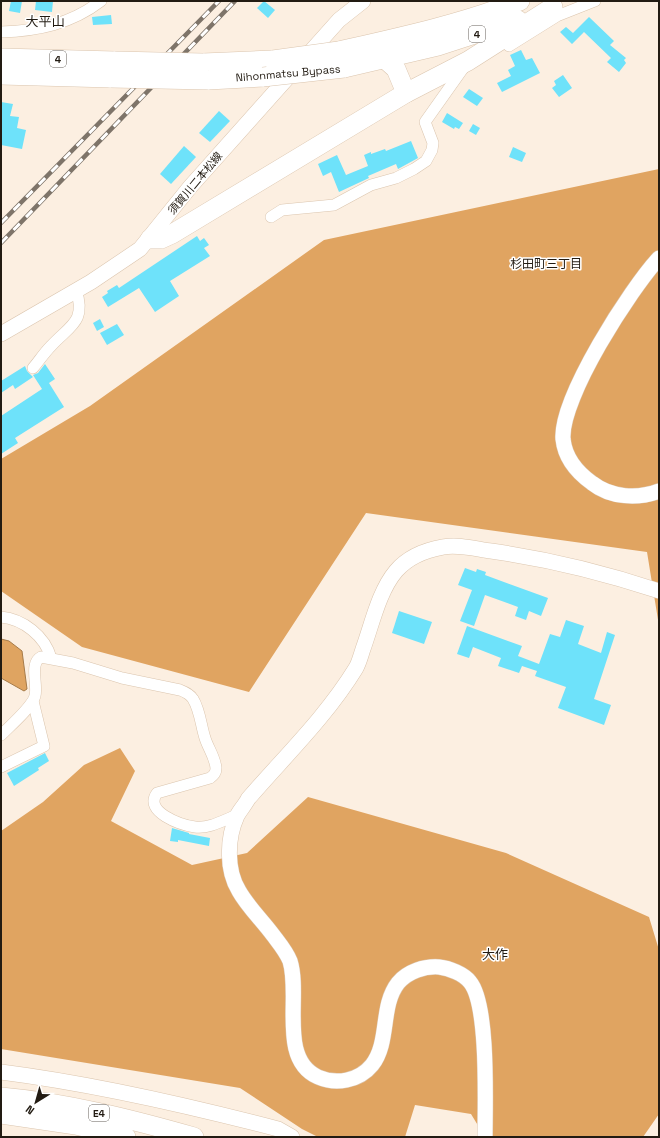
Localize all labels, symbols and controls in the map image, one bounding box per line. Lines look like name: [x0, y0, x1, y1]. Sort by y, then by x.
district label: 大平山: [25, 13, 65, 30]
road number: 4: [469, 26, 485, 42]
road number: 4: [50, 51, 66, 67]
street label: Nihonmatsu Bypass: [235, 61, 341, 85]
street label: 須賀川二本松線: [165, 149, 225, 217]
district label: 杉田町三丁目: [510, 256, 582, 272]
district label: 大作: [482, 946, 508, 963]
north arrow: [16, 1082, 56, 1122]
text: N: [23, 1102, 37, 1118]
road number: E4: [89, 1105, 109, 1121]

